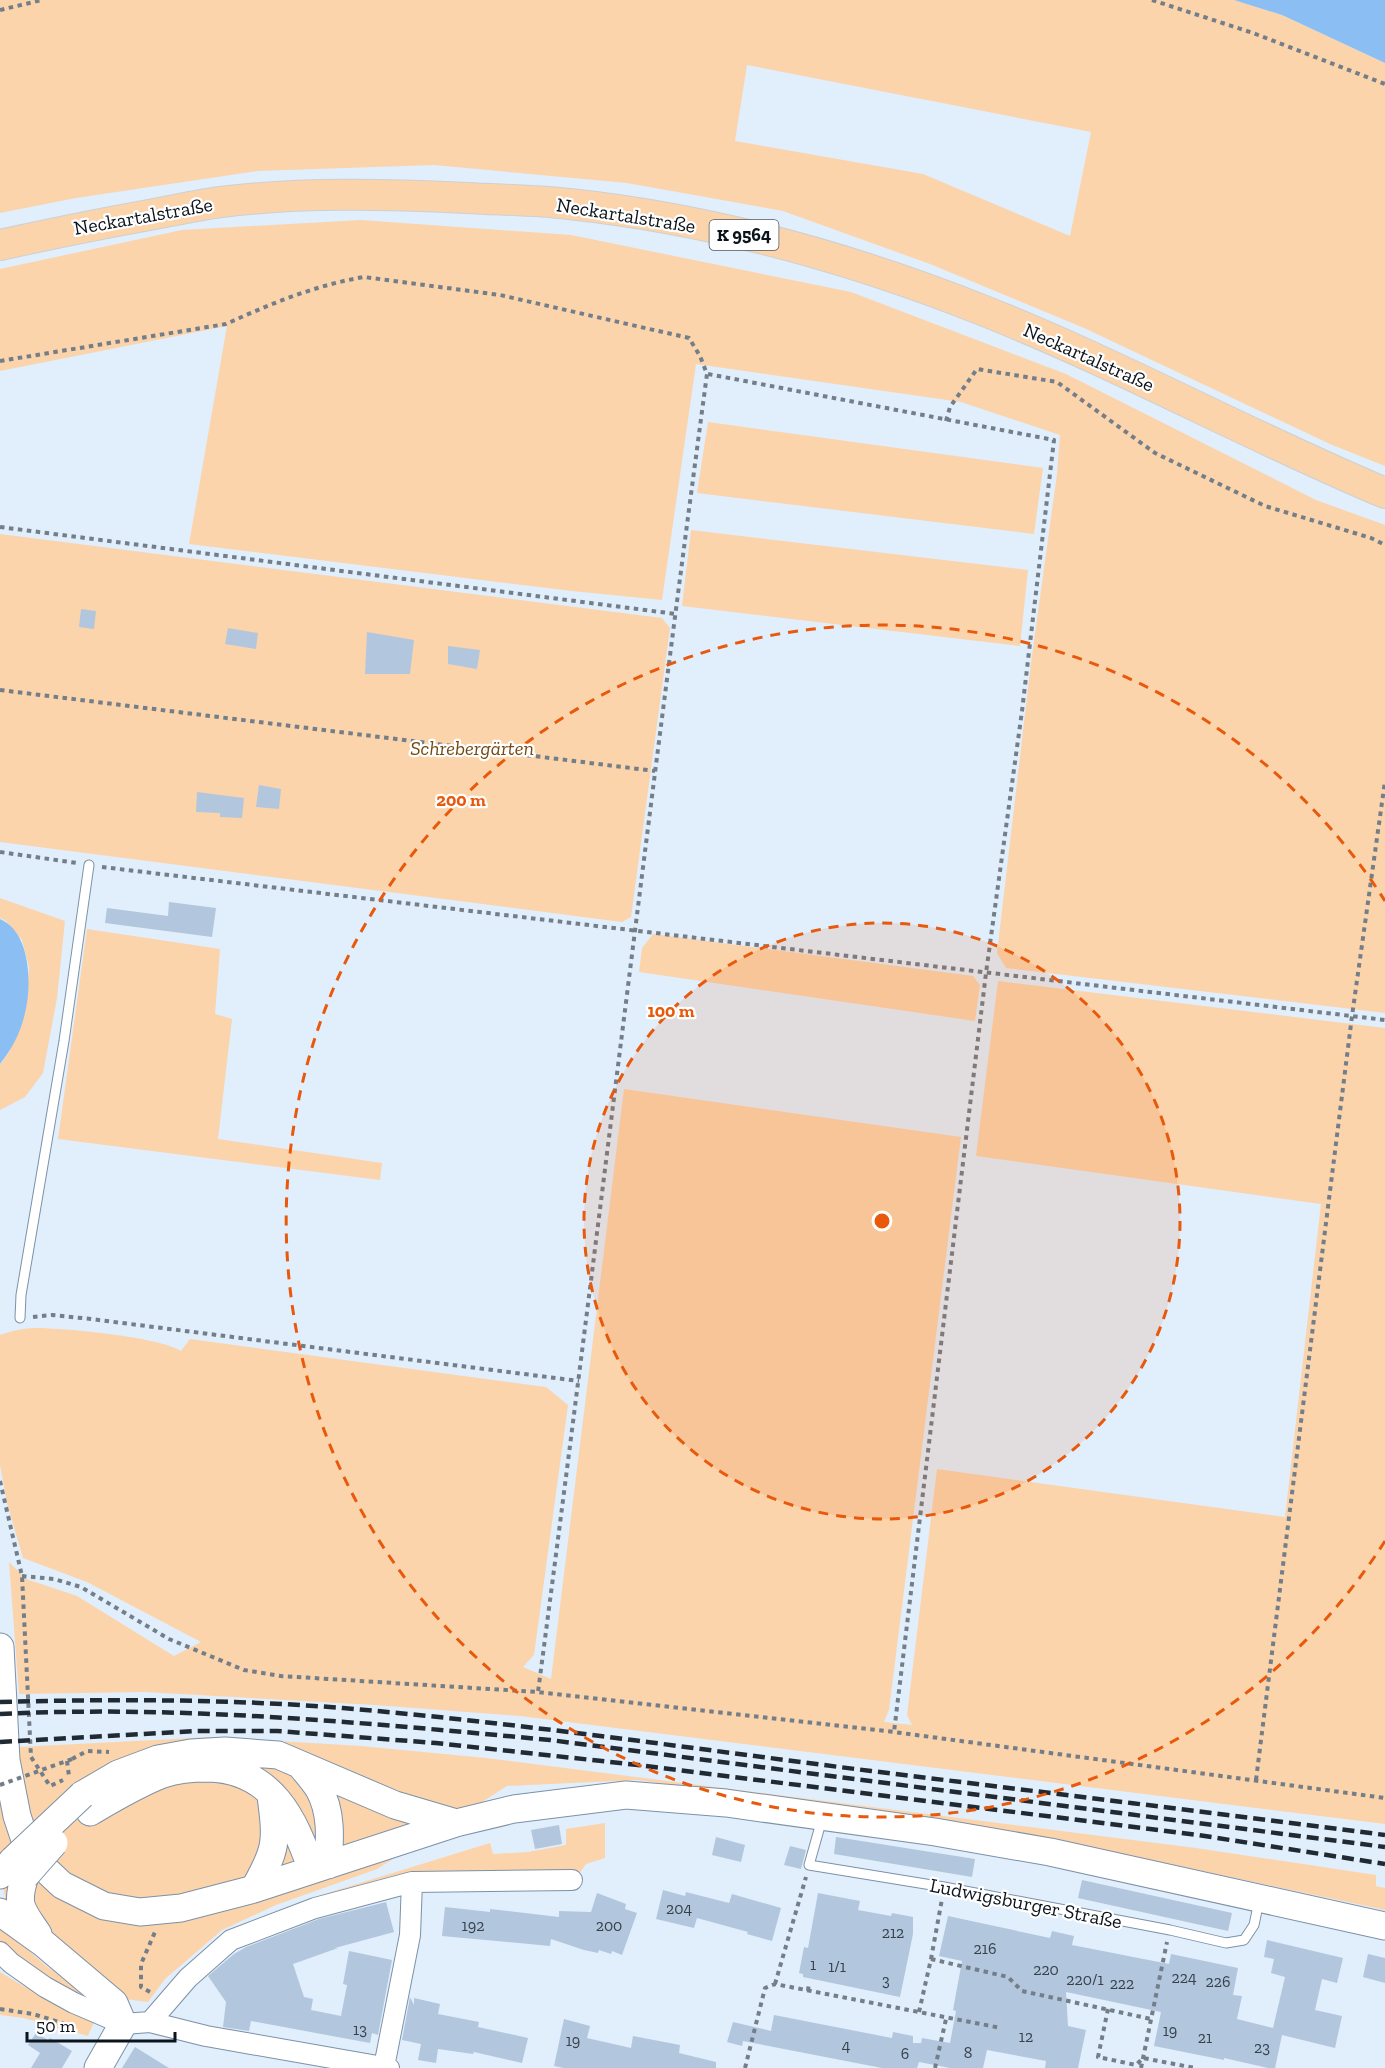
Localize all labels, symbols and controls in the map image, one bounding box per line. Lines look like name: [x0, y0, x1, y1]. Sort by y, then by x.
street label: Neckartalstraße: [72, 192, 214, 240]
street label: Neckartalstraße: [555, 192, 697, 238]
road number: K 9564: [710, 220, 778, 250]
street label: Neckartalstraße: [1020, 317, 1158, 397]
park label: Schrebergärten: [410, 736, 534, 760]
text: 200 m: [436, 789, 486, 811]
text: 100 m: [647, 1000, 695, 1022]
centre of rings: [872, 1211, 892, 1231]
street label: Ludwigsburger Straße: [928, 1873, 1124, 1933]
house number: 204: [666, 1899, 692, 1918]
house number: 192: [462, 1916, 484, 1935]
house number: 200: [596, 1916, 622, 1935]
house number: 212: [882, 1923, 904, 1942]
house number: 216: [974, 1939, 996, 1958]
house number: 1: [810, 1955, 816, 1974]
house number: 1/1: [828, 1957, 846, 1976]
house number: 220: [1033, 1960, 1059, 1979]
house number: 224: [1171, 1968, 1197, 1987]
house number: 220/1: [1066, 1970, 1104, 1989]
house number: 3: [882, 1971, 890, 1990]
house number: 226: [1206, 1972, 1230, 1991]
house number: 222: [1110, 1974, 1134, 1993]
scale bar: [27, 2005, 176, 2043]
text: 50 m: [36, 2015, 76, 2037]
house number: 13: [353, 2020, 367, 2039]
house number: 19: [1163, 2021, 1177, 2040]
house number: 12: [1019, 2027, 1033, 2046]
house number: 21: [1198, 2028, 1212, 2047]
house number: 19: [566, 2031, 580, 2050]
house number: 4: [842, 2036, 851, 2055]
house number: 23: [1254, 2038, 1270, 2057]
house number: 8: [964, 2043, 972, 2062]
house number: 6: [901, 2044, 909, 2063]

